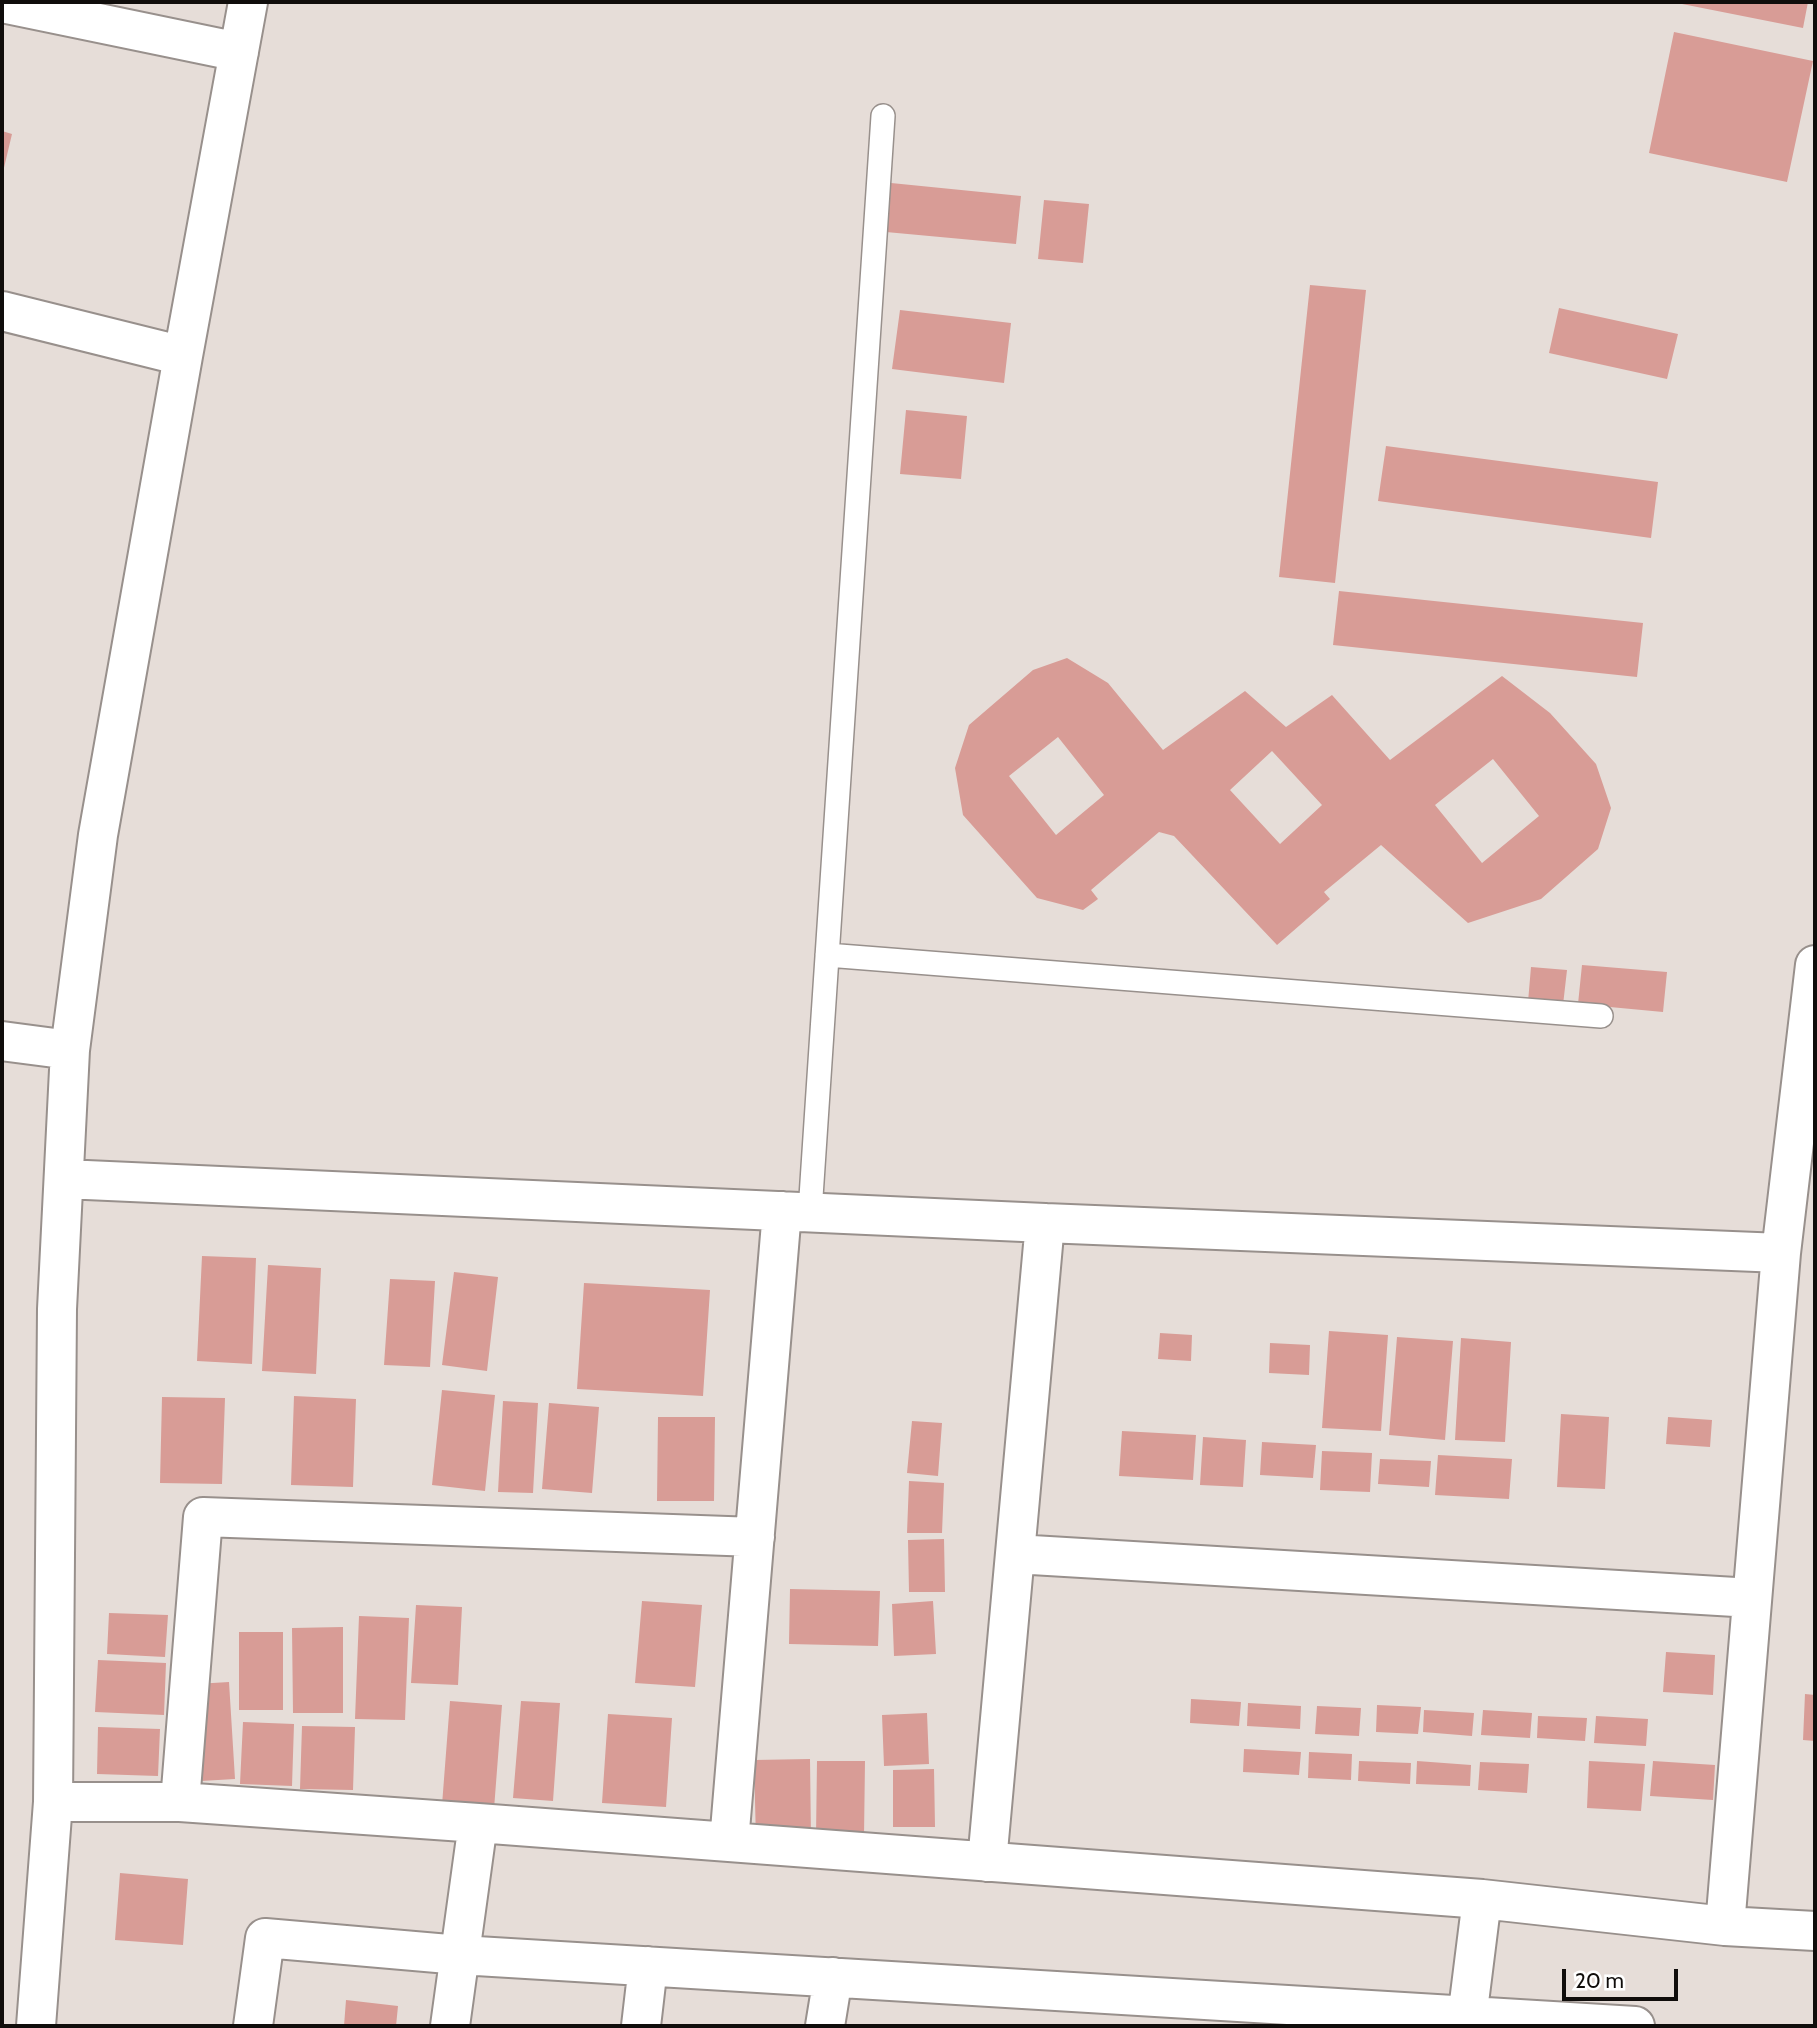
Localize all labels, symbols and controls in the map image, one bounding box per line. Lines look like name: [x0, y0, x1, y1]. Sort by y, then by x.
scale bar: [1565, 1954, 1680, 1998]
text: 20 m: [1575, 1968, 1624, 1993]

